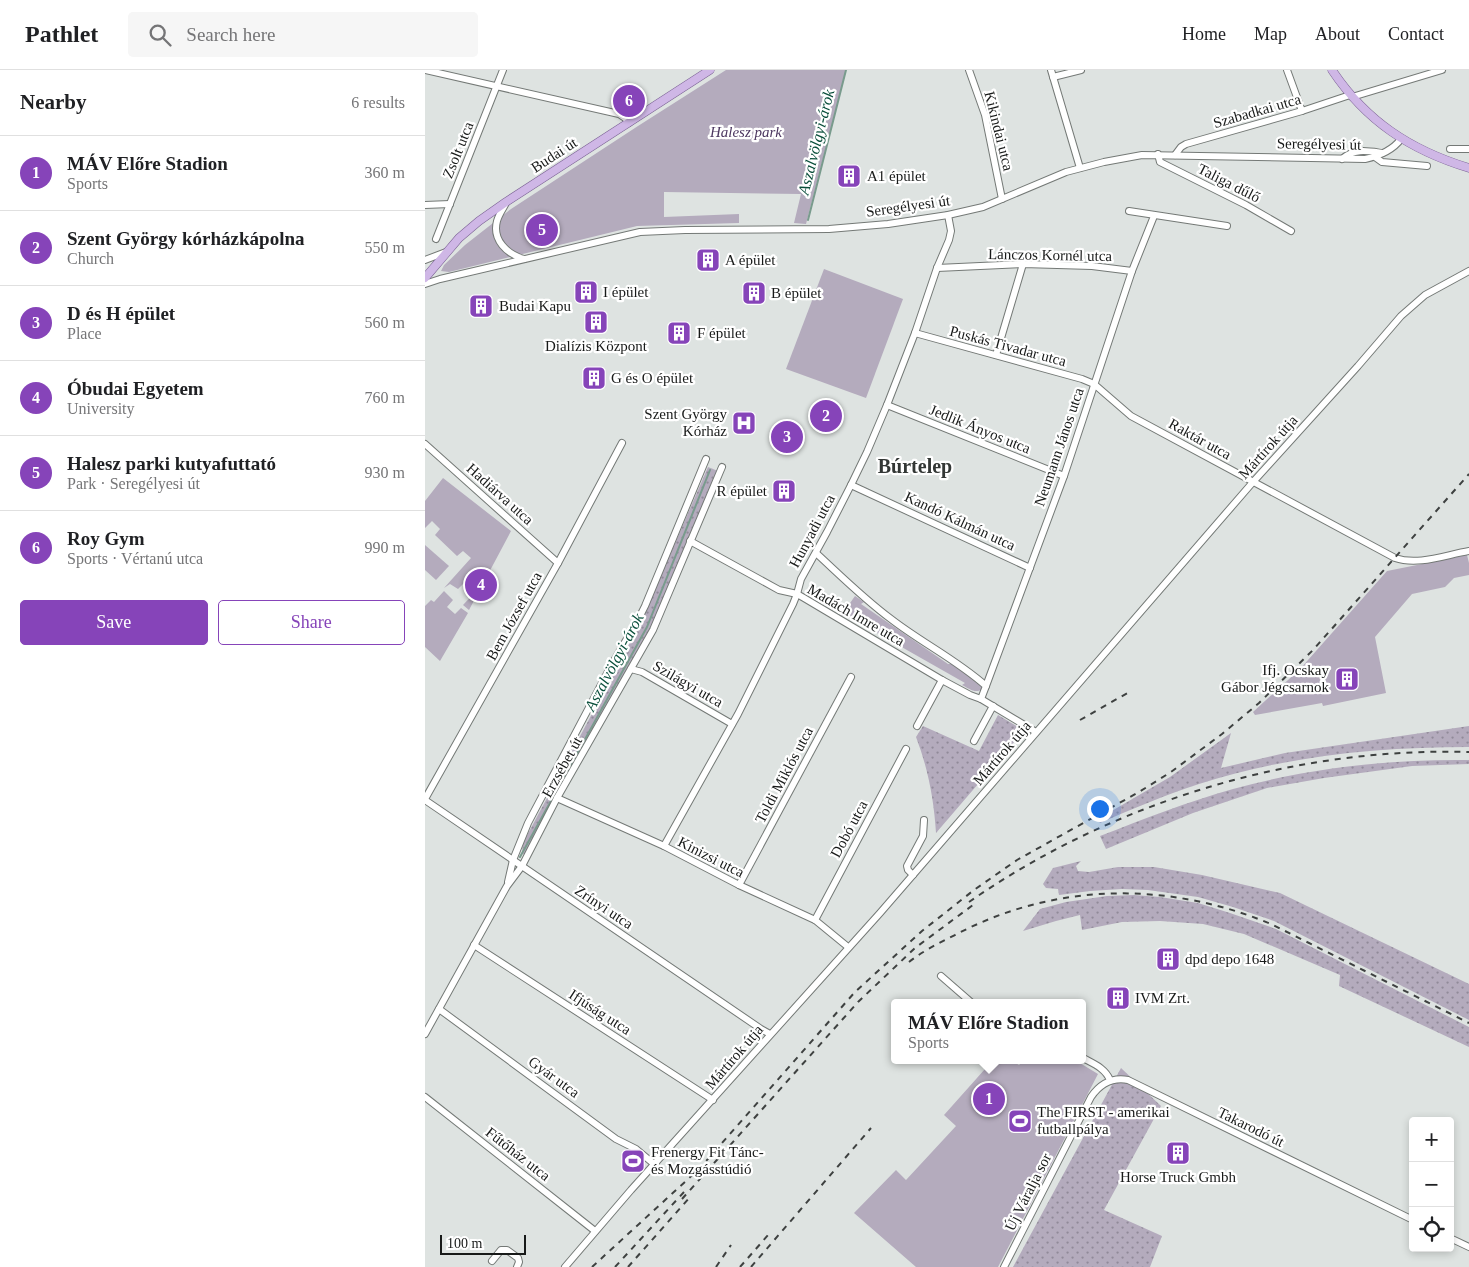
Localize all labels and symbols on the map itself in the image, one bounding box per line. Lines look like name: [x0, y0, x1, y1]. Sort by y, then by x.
pin: 6: [613, 82, 645, 120]
water label: Aszalvölgyi-árok: [794, 87, 838, 198]
street label: Kikindai utca: [981, 90, 1017, 173]
street label: Szabadkai utca: [1211, 91, 1303, 131]
street label: Zsolt utca: [439, 119, 477, 181]
park label: Halesz park: [709, 124, 782, 140]
street label: Budai út: [528, 134, 581, 176]
street label: Seregélyesi út: [1277, 135, 1362, 153]
street label: Taliga dűlő: [1195, 161, 1263, 205]
building icon: A1 épület: [836, 163, 862, 189]
place label: A1 épület: [867, 168, 927, 184]
street label: Seregélyesi út: [865, 192, 952, 220]
pin: 5: [526, 211, 558, 249]
street label: Lánczos Kornél utca: [988, 246, 1113, 264]
building icon: A épület: [695, 247, 721, 273]
place label: A épület: [725, 252, 776, 268]
building icon: I épület: [573, 279, 599, 305]
building icon: B épület: [741, 280, 767, 306]
place label: I épület: [603, 284, 649, 300]
place label: B épület: [771, 285, 822, 301]
building icon: Budai Kapu: [468, 293, 494, 319]
place label: Budai Kapu: [499, 298, 572, 314]
building icon: Dialízis Központ: [583, 309, 609, 335]
building icon: F épület: [666, 320, 692, 346]
street label: Puskás Tivadar utca: [948, 323, 1068, 369]
place label: F épület: [697, 325, 747, 341]
place label: Dialízis Központ: [545, 338, 648, 354]
building icon: G és O épület: [581, 365, 607, 391]
place label: G és O épület: [611, 370, 694, 386]
street label: Neumann János utca: [1031, 385, 1087, 508]
pin: 2: [810, 397, 842, 435]
street label: Jedlik Ányos utca: [927, 401, 1033, 457]
place label: Szent György Kórház: [644, 406, 727, 439]
hospital icon: Szent György Kórház: [731, 410, 757, 436]
street label: Mártírok útja: [1235, 412, 1301, 482]
street label: Raktár utca: [1166, 415, 1234, 463]
pin: 3: [771, 418, 803, 456]
district label: Búrtelep: [878, 455, 952, 478]
street label: Hadiárva utca: [464, 460, 537, 528]
building icon: R épület: [771, 478, 797, 504]
place label: R épület: [717, 483, 768, 499]
street label: Kandó Kálmán utca: [902, 488, 1018, 554]
street label: Hunyadi utca: [786, 491, 838, 570]
pin: 4: [465, 566, 497, 604]
street label: Bem József utca: [483, 569, 545, 663]
street label: Madách Imre utca: [805, 581, 908, 649]
water label: Aszalvölgyi-árok: [581, 610, 648, 715]
street label: Szilágyi utca: [650, 658, 726, 711]
place label: Ifj. Ocskay Gábor Jégcsarnok: [1221, 662, 1329, 695]
building icon: Ifj. Ocskay Gábor Jégcsarnok: [1334, 666, 1360, 692]
street label: Mártírok útja: [970, 717, 1034, 788]
street label: Toldi Miklós utca: [752, 724, 816, 826]
street label: Erzsébet út: [539, 733, 586, 800]
your location: [1087, 796, 1113, 822]
street label: Dobó utca: [827, 798, 871, 860]
street label: Kinizsi utca: [675, 834, 747, 881]
street label: Zrínyi utca: [572, 882, 636, 932]
building icon: dpd depo 1648: [1155, 946, 1181, 972]
place label: dpd depo 1648: [1185, 951, 1274, 967]
building icon: IVM Zrt.: [1105, 985, 1131, 1011]
street label: Ifjúság utca: [566, 986, 634, 1038]
place label: IVM Zrt.: [1135, 990, 1190, 1006]
street label: Mártírok útja: [702, 1021, 766, 1092]
street label: Gyár utca: [526, 1053, 583, 1101]
pin: 1: [973, 1080, 1005, 1118]
place label: The FIRST - amerikai futballpálya: [1037, 1104, 1170, 1137]
street label: Takarodó út: [1215, 1104, 1288, 1150]
sports icon: The FIRST - amerikai futballpálya: [1007, 1108, 1033, 1134]
street label: Fűtőház utca: [483, 1124, 554, 1184]
building icon: Horse Truck Gmbh: [1165, 1140, 1191, 1166]
place label: Frenergy Fit Tánc- és Mozgásstúdió: [651, 1144, 764, 1177]
sports icon: Frenergy Fit Tánc- és Mozgásstúdió: [620, 1148, 646, 1174]
street label: Új Váralja sor: [1002, 1151, 1054, 1233]
place label: Horse Truck Gmbh: [1120, 1169, 1236, 1185]
scale bar: [440, 1232, 526, 1255]

